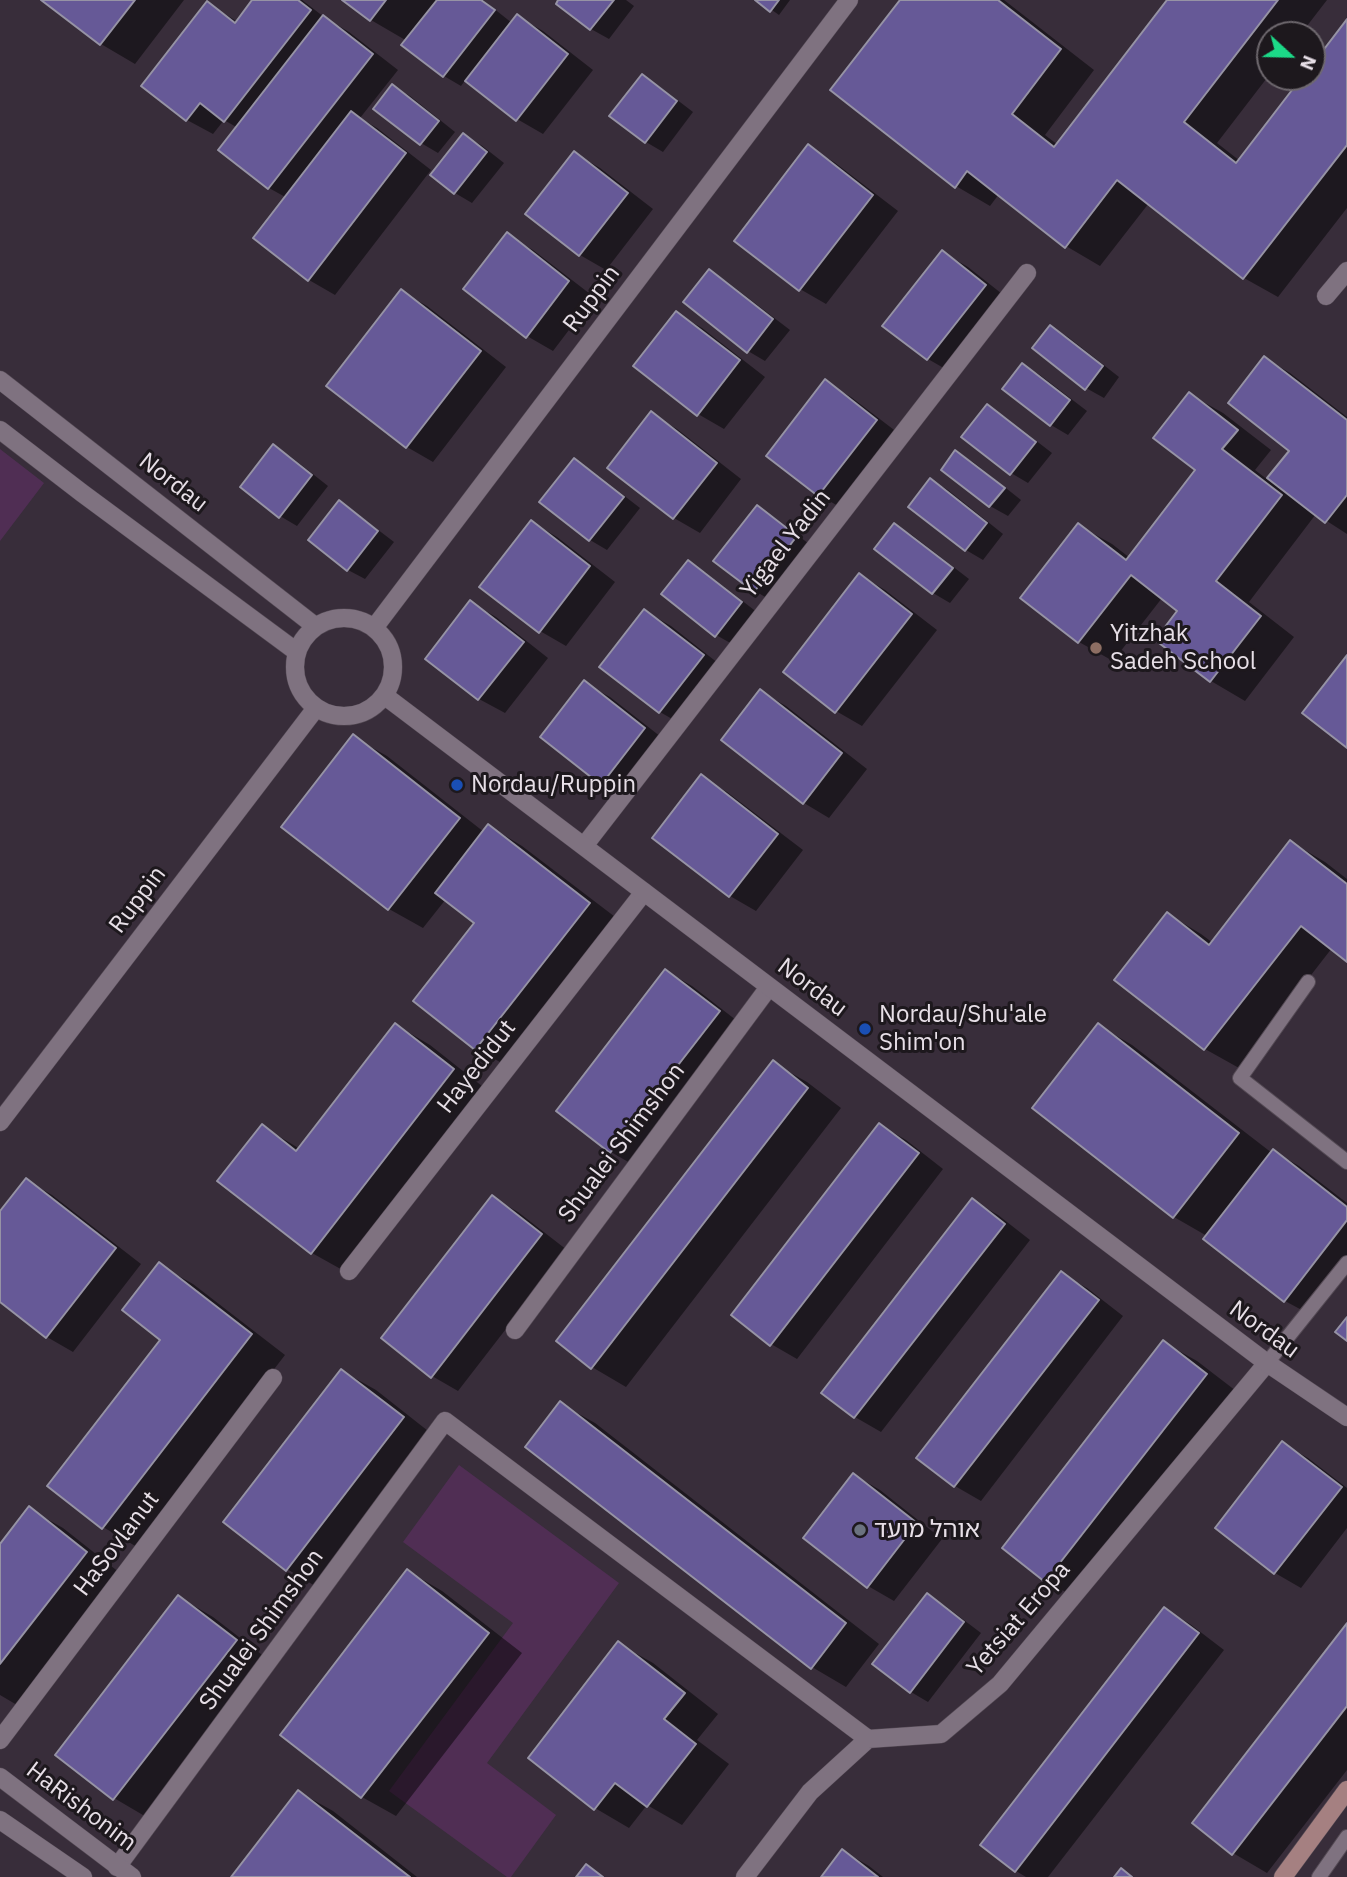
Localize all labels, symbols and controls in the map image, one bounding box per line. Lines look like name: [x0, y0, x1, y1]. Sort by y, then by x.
north arrow: [1256, 21, 1326, 91]
text: N: [1295, 52, 1322, 74]
street label: Ruppin: [557, 260, 627, 338]
street label: Nordau: [133, 447, 213, 519]
street label: Yigael Yadin: [735, 484, 837, 604]
place label: Yitzhak Sadeh School: [1110, 620, 1256, 676]
marker: Yitzhak Sadeh School: [1088, 640, 1104, 656]
place label: Nordau/Ruppin: [471, 771, 636, 799]
marker: Nordau/Ruppin: [449, 777, 465, 793]
street label: Ruppin: [103, 861, 173, 939]
street label: Nordau: [772, 953, 852, 1023]
place label: Nordau/Shu'ale Shim'on: [879, 1001, 1047, 1057]
street label: Hayedidut: [432, 1015, 522, 1119]
marker: Nordau/Shu'ale Shim'on: [857, 1021, 873, 1037]
street label: Shualei Shimshon: [553, 1058, 691, 1228]
street label: Nordau: [1223, 1295, 1305, 1365]
street label: HaSovlanut: [68, 1486, 166, 1602]
place label: אוהל מועד: [874, 1516, 980, 1544]
marker: אוהל מועד: [852, 1522, 868, 1538]
street label: Shualei Shimshon: [194, 1544, 330, 1716]
street label: Yetsiat Eropa: [962, 1556, 1076, 1682]
street label: HaRishonim: [20, 1756, 142, 1858]

